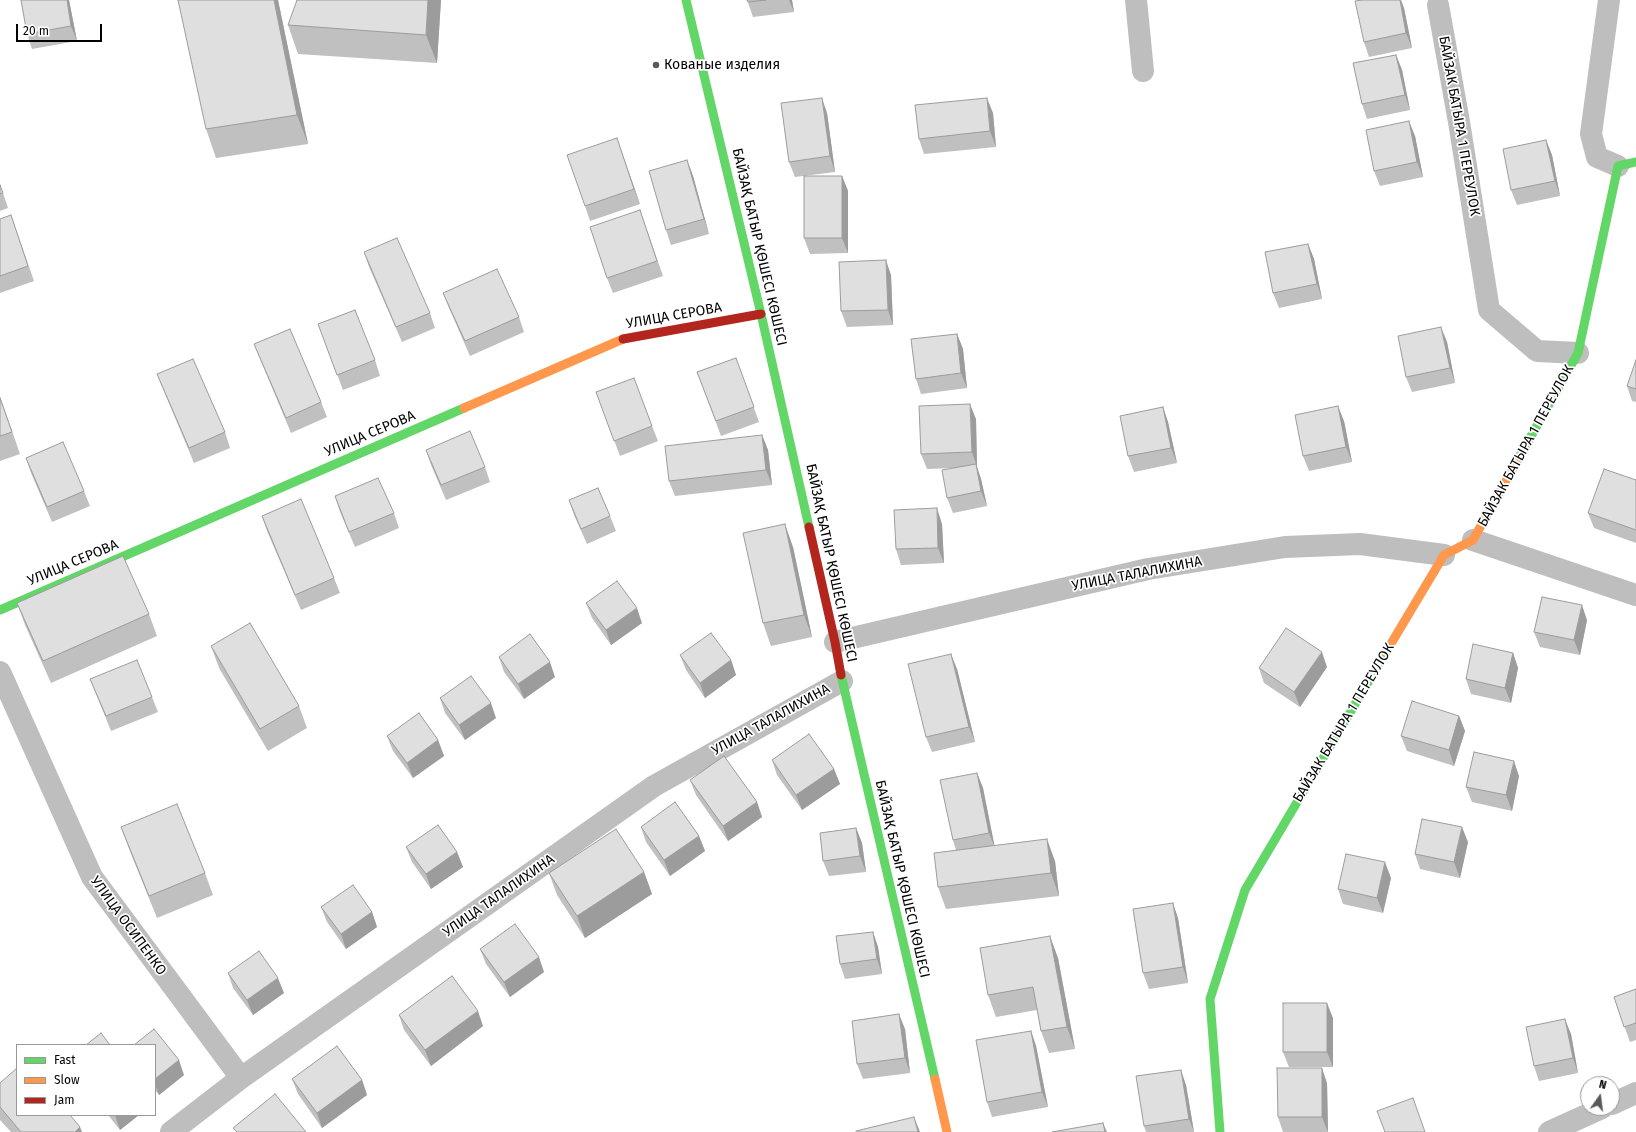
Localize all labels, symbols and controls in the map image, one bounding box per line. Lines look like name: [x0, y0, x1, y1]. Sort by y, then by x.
scale bar: [18, 16, 104, 42]
text: 20 m: [23, 24, 49, 38]
street label: БАЙЗАК БАТЫРА 1 ПЕРЕУЛОК: [1435, 35, 1483, 217]
place label: Кованые изделия: [664, 57, 780, 73]
marker: Кованые изделия: [651, 60, 661, 70]
street label: БАЙЗАҚ БАТЫР ҚӨШЕСІ КӨШЕСІ: [728, 147, 790, 347]
street label: УЛИЦА СЕРОВА: [625, 299, 723, 333]
street label: БАЙЗАК БАТЫРА 1 ПЕРЕУЛОК: [1474, 362, 1578, 530]
street label: УЛИЦА СЕРОВА: [322, 407, 418, 461]
street label: БАЙЗАҚ БАТЫР ҚӨШЕСІ КӨШЕСІ: [802, 462, 860, 664]
street label: УЛИЦА СЕРОВА: [25, 536, 121, 590]
street label: УЛИЦА ТАЛАЛИХИНА: [1070, 553, 1204, 595]
street label: БАЙЗАК БАТЫРА 1 ПЕРЕУЛОК: [1290, 640, 1398, 806]
street label: УЛИЦА ТАЛАЛИХИНА: [709, 681, 833, 759]
street label: БАЙЗАҚ БАТЫР ҚӨШЕСІ КӨШЕСІ: [871, 779, 933, 979]
street label: УЛИЦА ТАЛАЛИХИНА: [440, 851, 558, 941]
street label: УЛИЦА ОСИПЕНКО: [86, 873, 170, 979]
legend: [16, 1044, 156, 1116]
text: Fast: [54, 1053, 76, 1067]
text: Slow: [54, 1073, 80, 1087]
north arrow: [1580, 1076, 1620, 1116]
text: N: [1598, 1078, 1608, 1092]
text: Jam: [54, 1093, 74, 1107]

